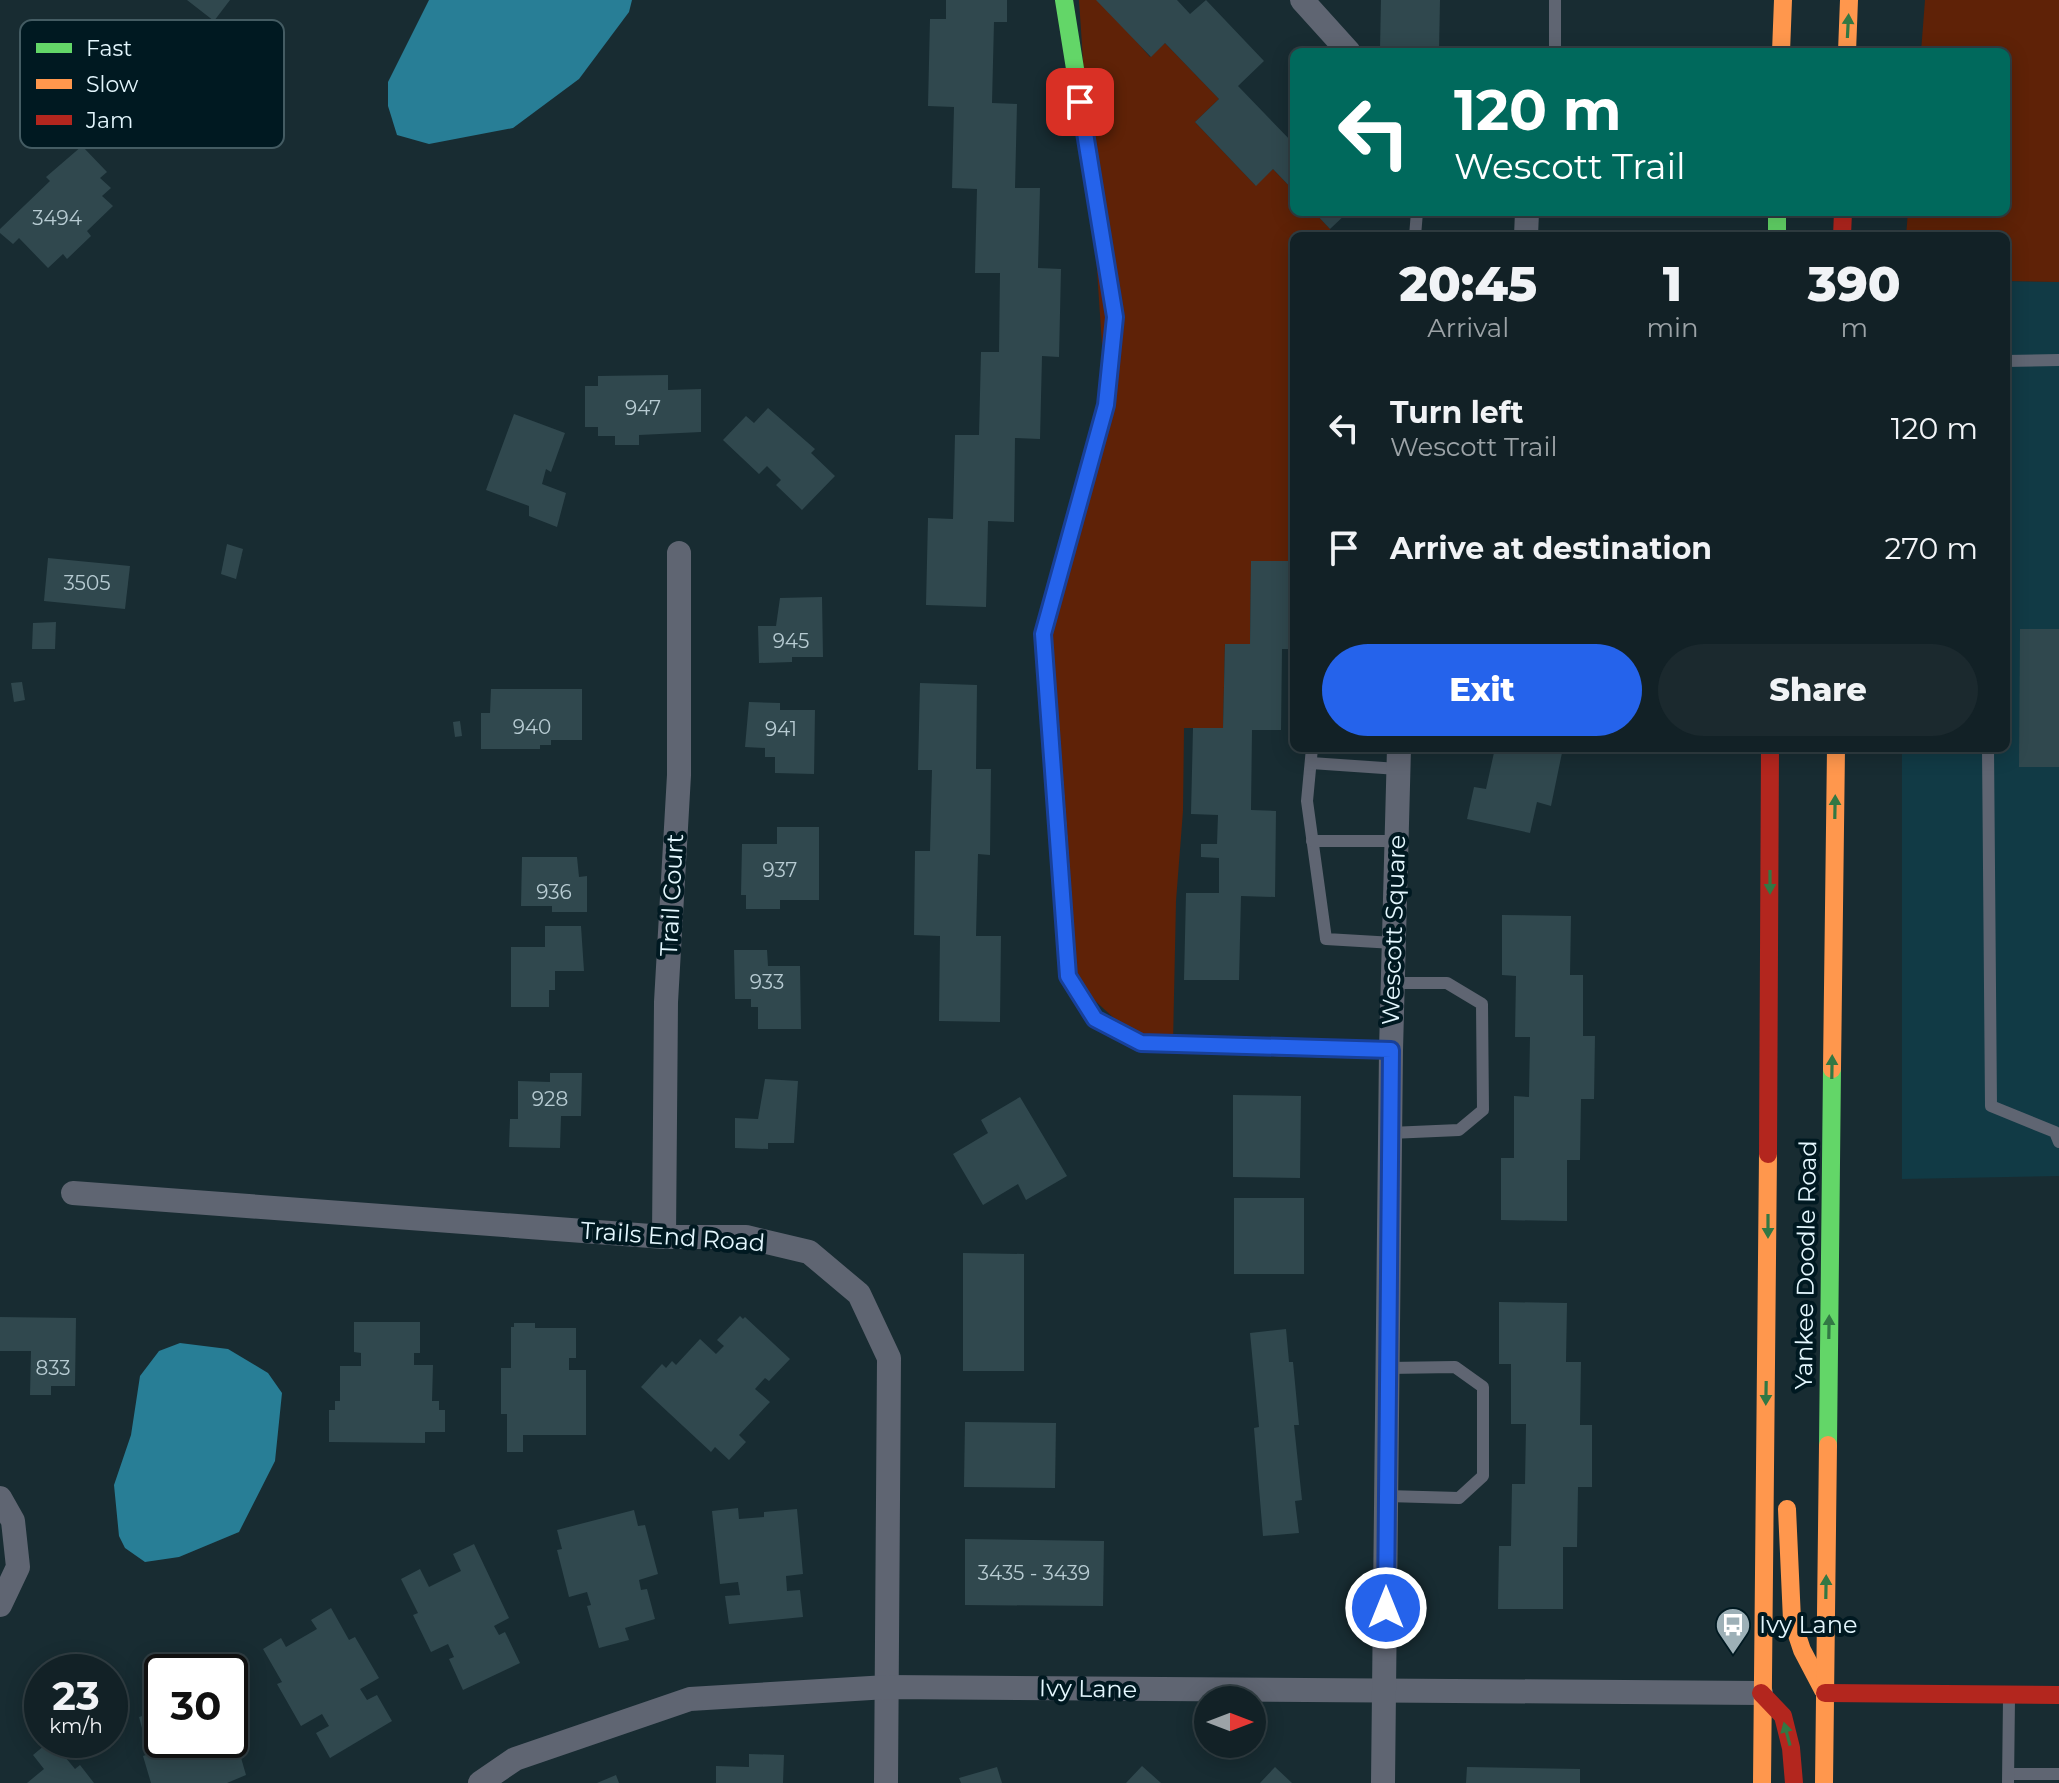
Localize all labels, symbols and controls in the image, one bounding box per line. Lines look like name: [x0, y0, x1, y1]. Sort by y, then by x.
one-way arrow: [1842, 13, 1855, 38]
legend: [20, 20, 284, 148]
text: Fast: [86, 35, 132, 62]
pin: [1046, 68, 1114, 136]
text: Slow: [86, 71, 139, 98]
text: 120 m: [1454, 76, 1622, 144]
icon: arrive: [1058, 80, 1102, 124]
icon: left: [1322, 80, 1426, 184]
text: Jam: [85, 107, 133, 134]
text: Wescott Trail: [1454, 144, 1686, 188]
house number: 3494: [32, 206, 82, 230]
text: 20:45: [1399, 255, 1537, 313]
text: 1: [1663, 255, 1682, 313]
text: 390: [1808, 255, 1901, 313]
text: Arrival: [1427, 312, 1509, 344]
text: min: [1646, 312, 1699, 344]
text: m: [1840, 312, 1868, 344]
text: Turn left: [1390, 394, 1523, 431]
house number: 947: [625, 396, 661, 420]
icon: left: [1322, 406, 1366, 450]
text: 120 m: [1891, 410, 1978, 447]
text: Wescott Trail: [1390, 431, 1557, 463]
icon: arrive: [1322, 526, 1366, 570]
text: Arrive at destination: [1390, 530, 1712, 567]
text: 270 m: [1884, 530, 1978, 567]
house number: 3505: [64, 571, 110, 595]
house number: 945: [773, 629, 809, 653]
button: Exit: [1322, 644, 1642, 736]
button: Share: [1658, 644, 1978, 736]
house number: 940: [513, 715, 551, 739]
house number: 941: [765, 717, 797, 741]
one-way arrow: [1829, 794, 1842, 819]
street label: Trail Court: [654, 833, 689, 957]
street label: Wescott Square: [1376, 834, 1411, 1026]
house number: 937: [763, 858, 797, 882]
one-way arrow: [1764, 870, 1776, 895]
house number: 936: [536, 880, 572, 904]
house number: 933: [750, 970, 784, 994]
one-way arrow: [1826, 1054, 1838, 1079]
house number: 928: [532, 1087, 568, 1111]
street label: Yankee Doodle Road: [1789, 1140, 1822, 1390]
one-way arrow: [1762, 1214, 1774, 1239]
street label: Trails End Road: [580, 1216, 766, 1257]
one-way arrow: [1823, 1314, 1835, 1339]
house number: 833: [35, 1356, 71, 1380]
one-way arrow: [1760, 1381, 1772, 1406]
house number: 3435 - 3439: [978, 1561, 1090, 1585]
position arrow: [1344, 1566, 1428, 1650]
one-way arrow: [1820, 1574, 1832, 1599]
bus stop icon: Ivy Lane: [1714, 1606, 1752, 1656]
place label: Ivy Lane: [1759, 1610, 1857, 1639]
speed limit sign: 30: [144, 1654, 248, 1758]
text: 23: [52, 1671, 100, 1720]
street label: Ivy Lane: [1039, 1673, 1137, 1704]
north arrow: [1194, 1686, 1266, 1758]
map controls: [1194, 1686, 1266, 1758]
text: km/h: [49, 1714, 103, 1738]
one-way arrow: [1781, 1721, 1793, 1746]

